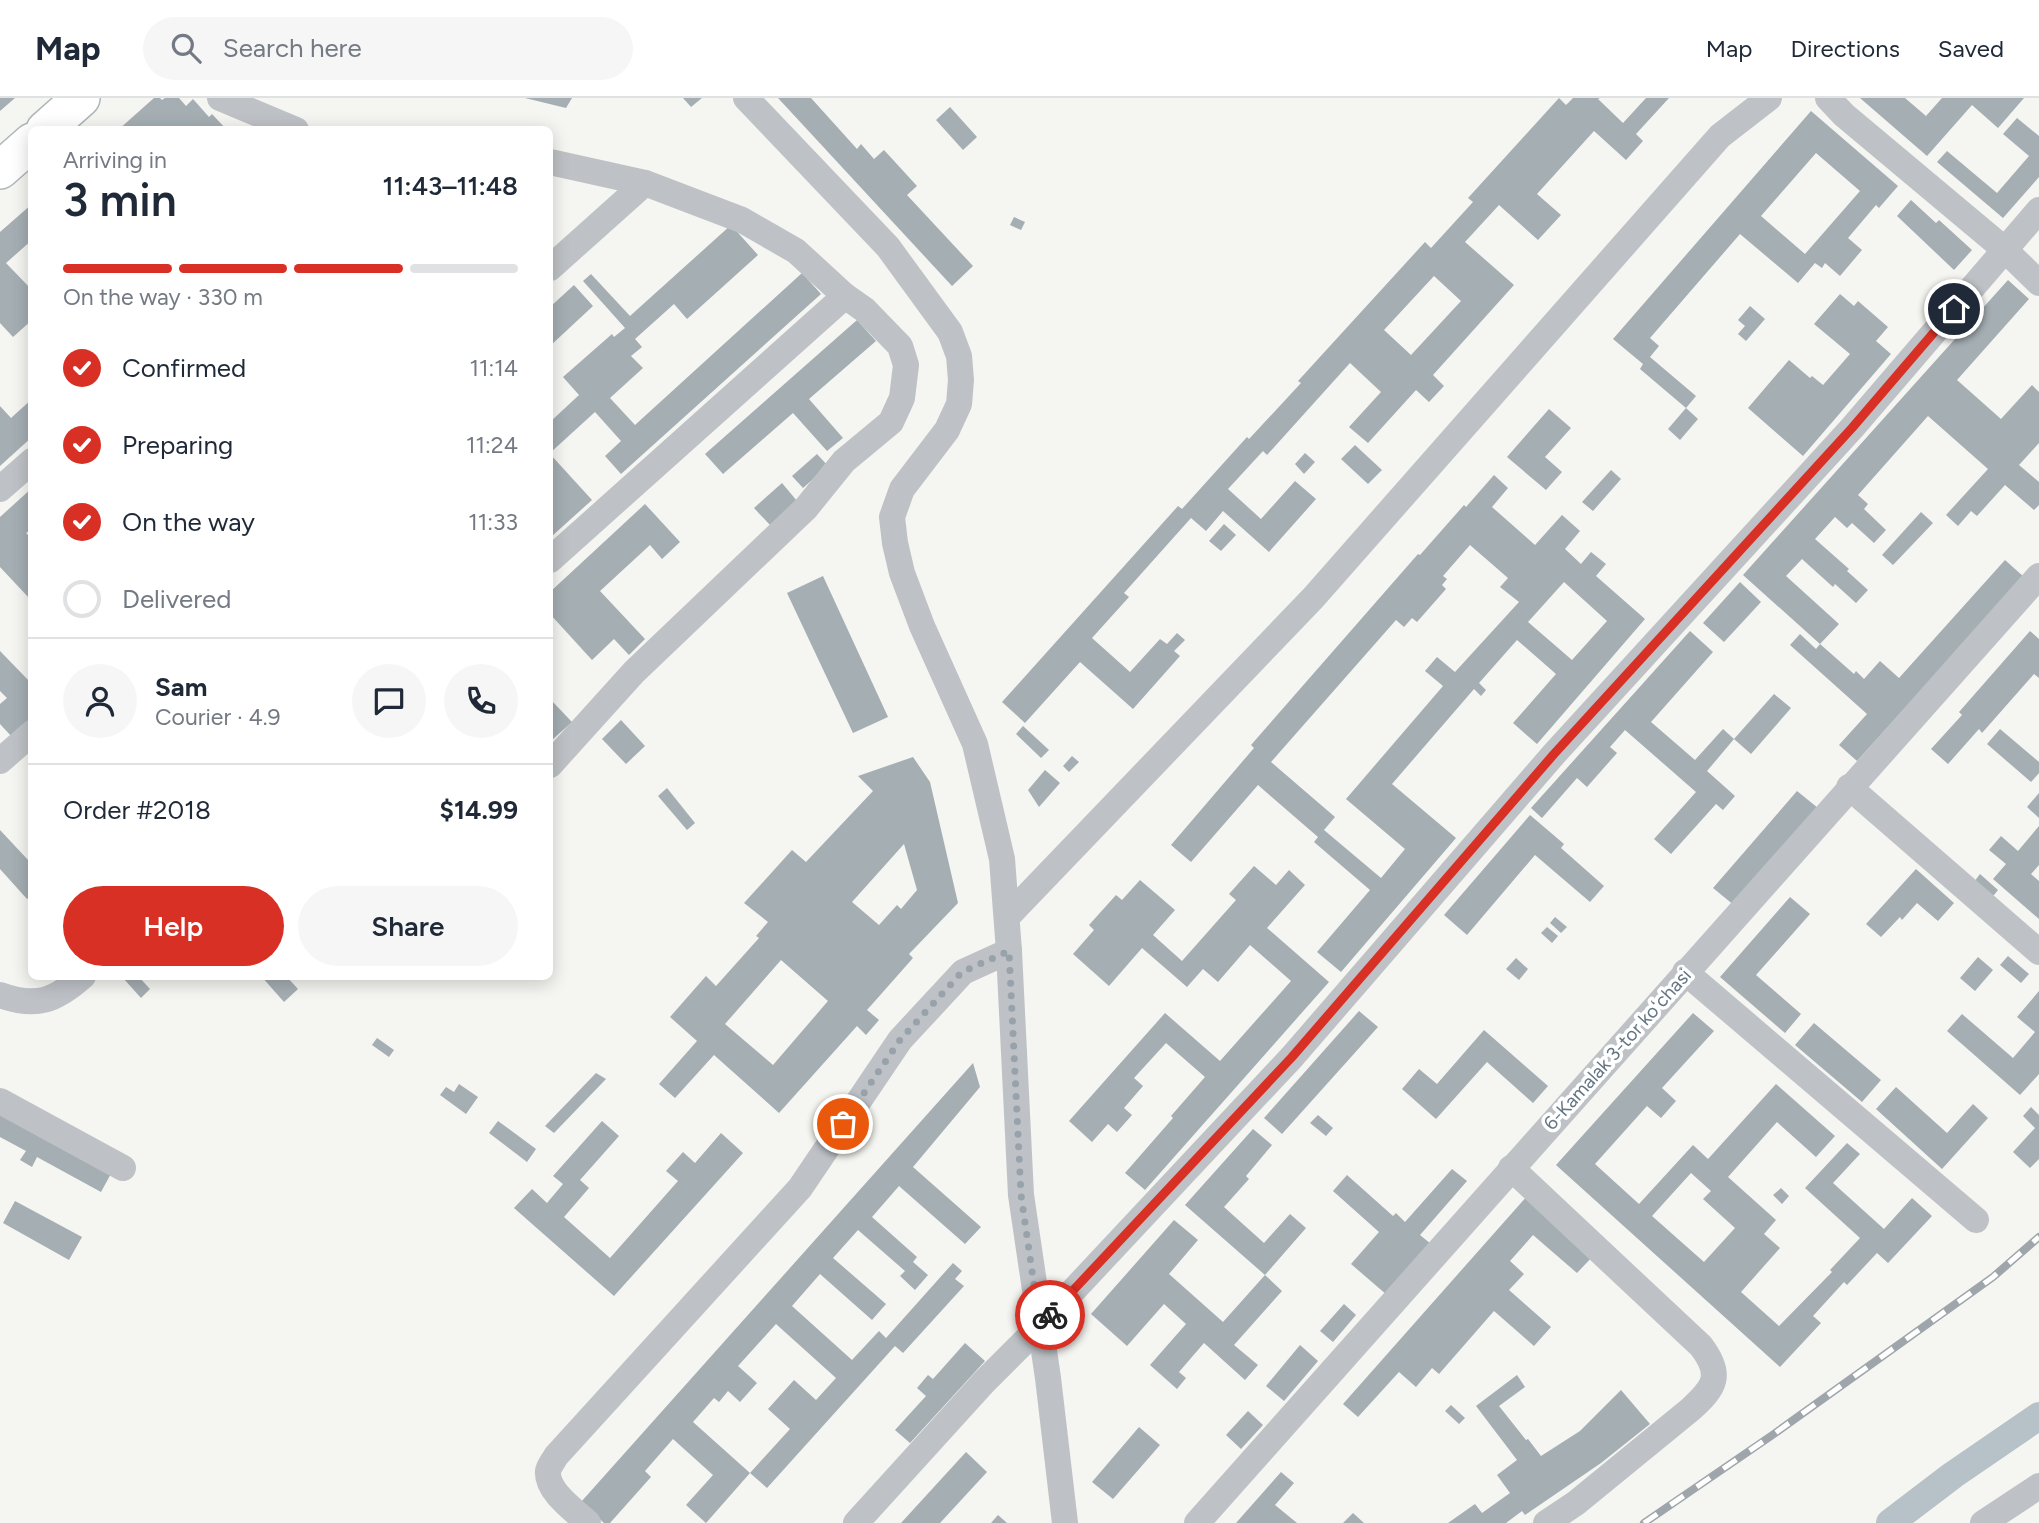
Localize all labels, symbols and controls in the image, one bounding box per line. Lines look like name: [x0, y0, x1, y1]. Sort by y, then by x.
search box: [143, 17, 633, 80]
text: Map: [35, 29, 101, 68]
icon: search: [167, 29, 205, 67]
text: Search here: [223, 32, 362, 64]
text: Map: [1706, 34, 1752, 63]
text: Directions: [1790, 34, 1900, 63]
text: Saved: [1938, 34, 2004, 63]
text: Arriving in: [63, 146, 167, 174]
text: 11:43–11:48: [383, 170, 518, 202]
text: 3 min: [63, 172, 177, 228]
pin: [1924, 279, 1984, 339]
text: On the way · 330 m: [63, 283, 263, 311]
icon: home: [1935, 290, 1973, 328]
icon: check: [63, 349, 101, 387]
text: Confirmed: [122, 352, 246, 384]
text: 11:14: [469, 354, 518, 382]
icon: check: [63, 426, 101, 464]
text: Preparing: [122, 429, 233, 461]
text: 11:24: [466, 431, 518, 459]
icon: check: [63, 503, 101, 541]
text: On the way: [122, 506, 255, 538]
text: 11:33: [468, 508, 518, 536]
text: Delivered: [122, 583, 231, 615]
button: person: [63, 664, 137, 738]
button: chat: [352, 664, 426, 738]
button: phone: [444, 664, 518, 738]
text: Sam: [155, 671, 207, 703]
text: Courier · 4.9: [155, 703, 281, 731]
text: Order #2018: [63, 794, 211, 826]
text: $14.99: [440, 794, 518, 826]
button: Help: [63, 886, 284, 966]
button: Share: [298, 886, 518, 966]
street label: 6-Kamalak 3-tor koʻchasi: [1539, 964, 1696, 1135]
pin: [813, 1094, 873, 1154]
icon: bag: [824, 1105, 862, 1143]
courier: [1015, 1280, 1085, 1350]
icon: bike: [1031, 1296, 1069, 1334]

